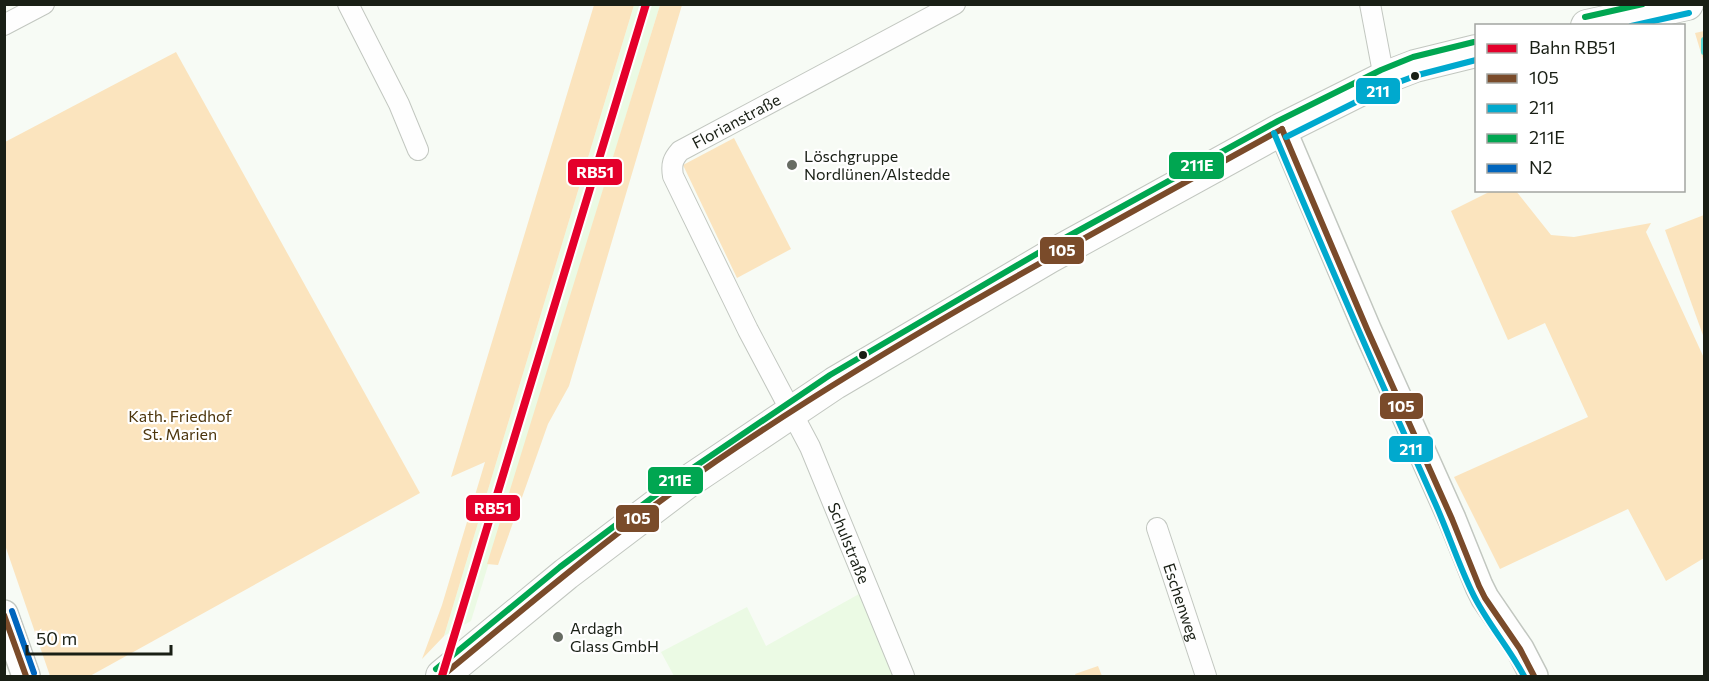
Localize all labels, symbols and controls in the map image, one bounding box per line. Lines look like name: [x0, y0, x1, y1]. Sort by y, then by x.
legend: [1475, 24, 1685, 192]
text: Bahn RB51: [1529, 36, 1616, 58]
text: 105: [1529, 66, 1559, 88]
unlabelled marker: [1409, 70, 1421, 82]
line badge: 211: [1355, 77, 1401, 105]
text: 211: [1366, 81, 1390, 100]
street label: Florianstraße: [688, 89, 783, 152]
text: 211: [1529, 96, 1554, 118]
text: 211E: [1529, 126, 1565, 148]
place label: Löschgruppe Nordlünen/Alstedde: [804, 146, 950, 183]
line badge: 211E: [1168, 151, 1225, 180]
text: 211E: [1180, 155, 1214, 174]
text: N2: [1529, 156, 1553, 178]
line badge: RB51: [567, 158, 623, 186]
marker: Löschgruppe Nordlünen/Alstedde: [785, 158, 799, 172]
text: RB51: [576, 162, 614, 181]
line badge: 105: [1039, 236, 1085, 265]
text: 105: [1048, 240, 1076, 259]
unlabelled marker: [857, 349, 869, 361]
line badge: 105: [1379, 392, 1424, 420]
text: 105: [1387, 396, 1415, 415]
park label: Kath. Friedhof St. Marien: [128, 406, 233, 443]
line badge: 211: [1388, 435, 1434, 463]
text: 211: [1399, 439, 1423, 458]
line badge: 211E: [647, 466, 704, 495]
text: 211E: [658, 470, 692, 489]
line badge: RB51: [465, 494, 521, 522]
text: RB51: [474, 498, 512, 517]
street label: Schulstraße: [825, 499, 874, 586]
line badge: 105: [615, 504, 660, 533]
text: 105: [623, 508, 651, 527]
street label: Eschenweg: [1160, 560, 1204, 644]
scale bar: [27, 618, 171, 656]
place label: Ardagh Glass GmbH: [570, 618, 659, 655]
text: 50 m: [36, 627, 77, 649]
marker: Ardagh Glass GmbH: [551, 630, 565, 644]

